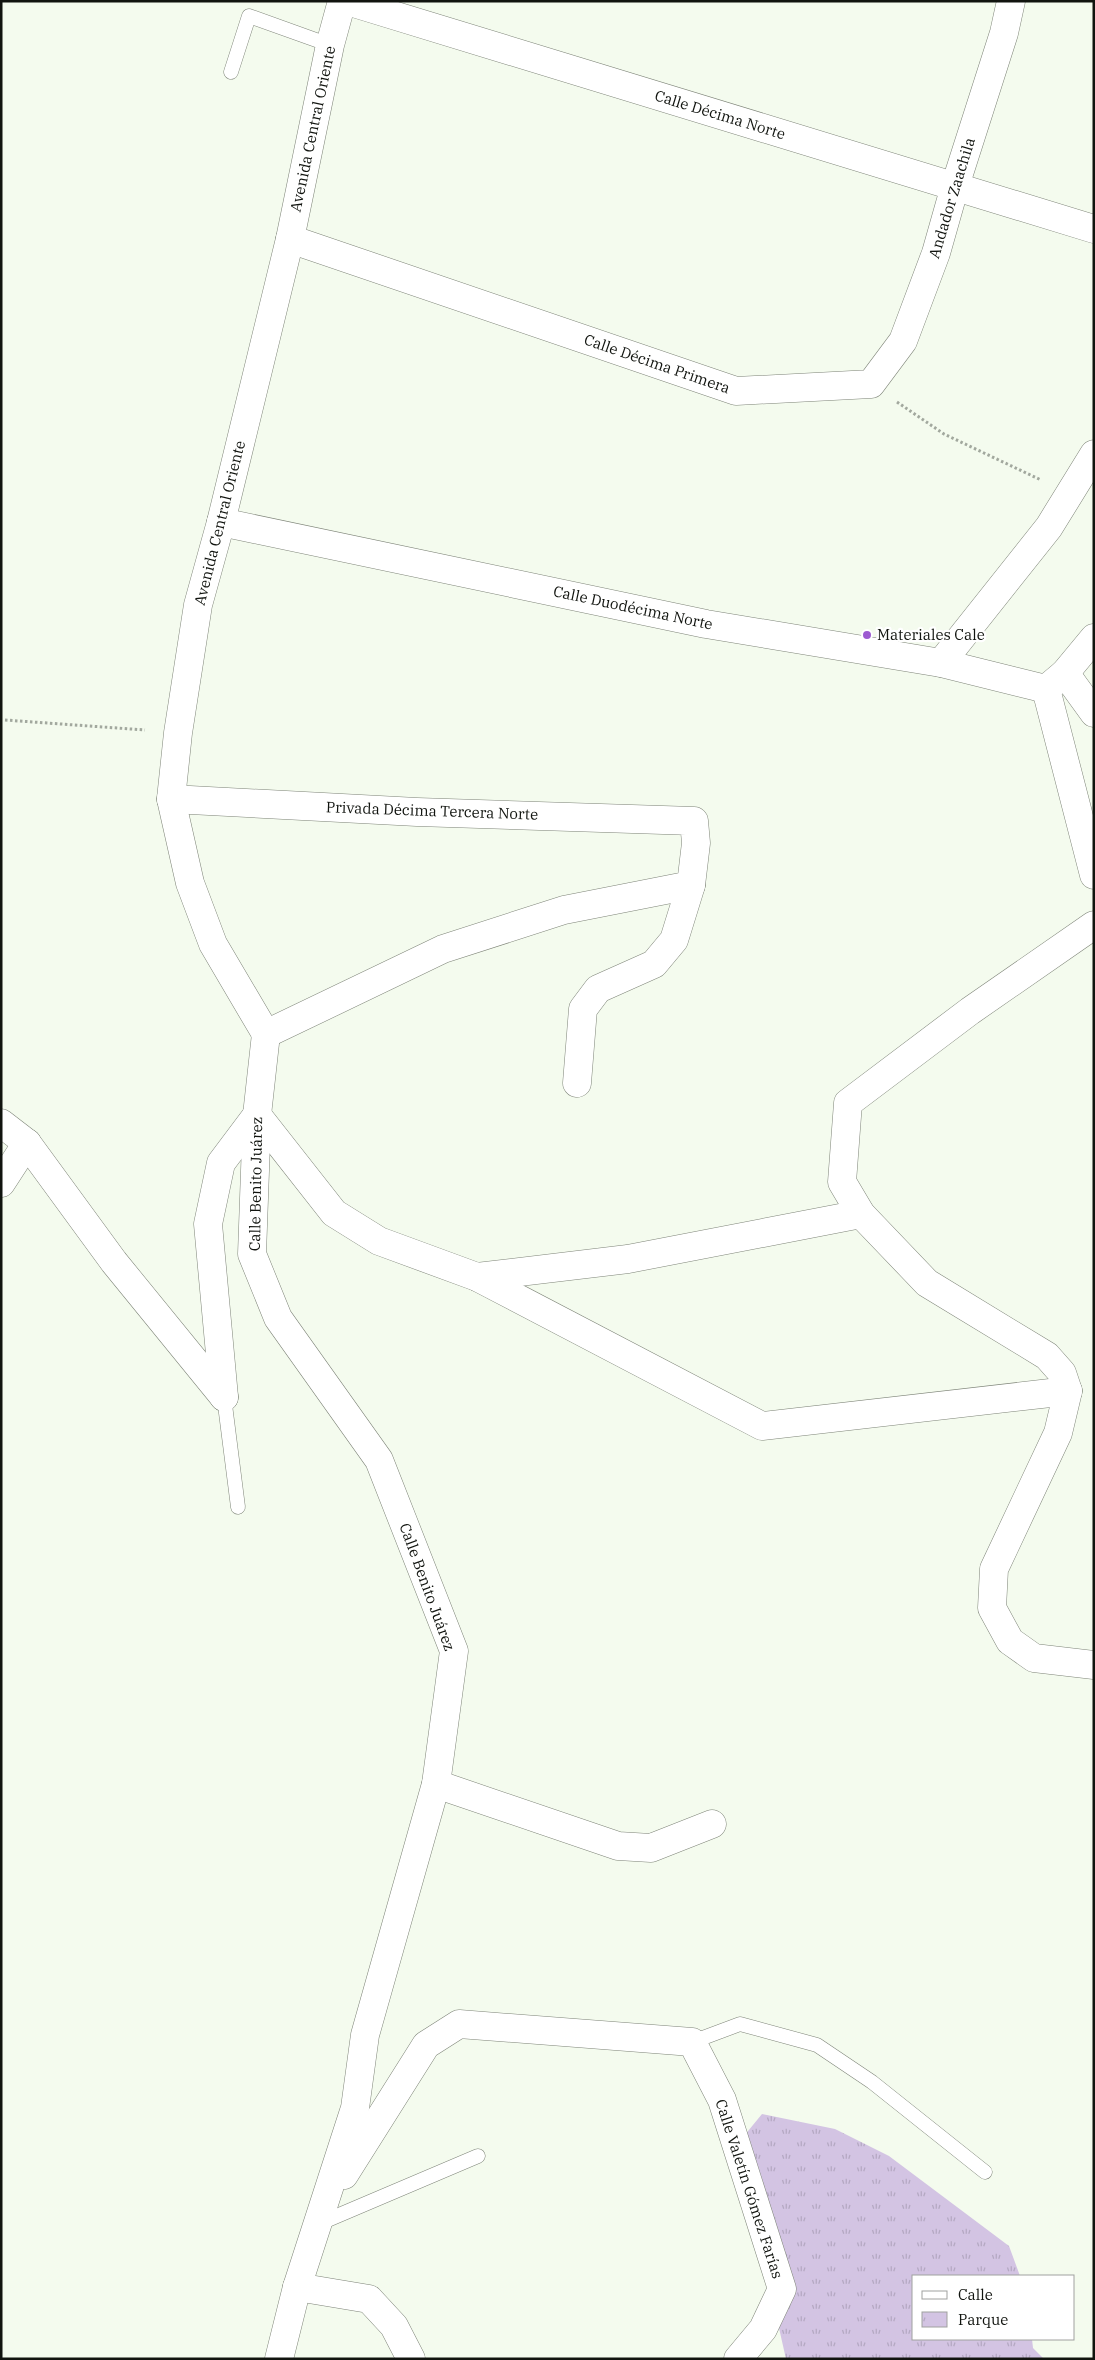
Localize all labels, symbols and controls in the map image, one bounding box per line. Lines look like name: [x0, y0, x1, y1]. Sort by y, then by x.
street label: Avenida Central Oriente: [286, 44, 339, 214]
street label: Calle Décima Norte: [653, 86, 788, 143]
street label: Andador Zaachila: [924, 135, 979, 261]
street label: Calle Décima Primera: [582, 330, 733, 397]
street label: Avenida Central Oriente: [190, 438, 249, 607]
street label: Calle Duodécima Norte: [552, 581, 715, 634]
place label: Materiales Cale: [877, 625, 985, 644]
marker: Materiales Cale: [861, 629, 873, 641]
street label: Privada Décima Tercera Norte: [326, 797, 538, 824]
street label: Calle Benito Juárez: [245, 1117, 266, 1251]
street label: Calle Benito Juárez: [396, 1520, 459, 1653]
street label: Calle Valetín Gómez Farías: [711, 2097, 787, 2281]
legend: [912, 2275, 1075, 2340]
text: Calle: [958, 2285, 993, 2304]
text: Parque: [958, 2310, 1008, 2329]

